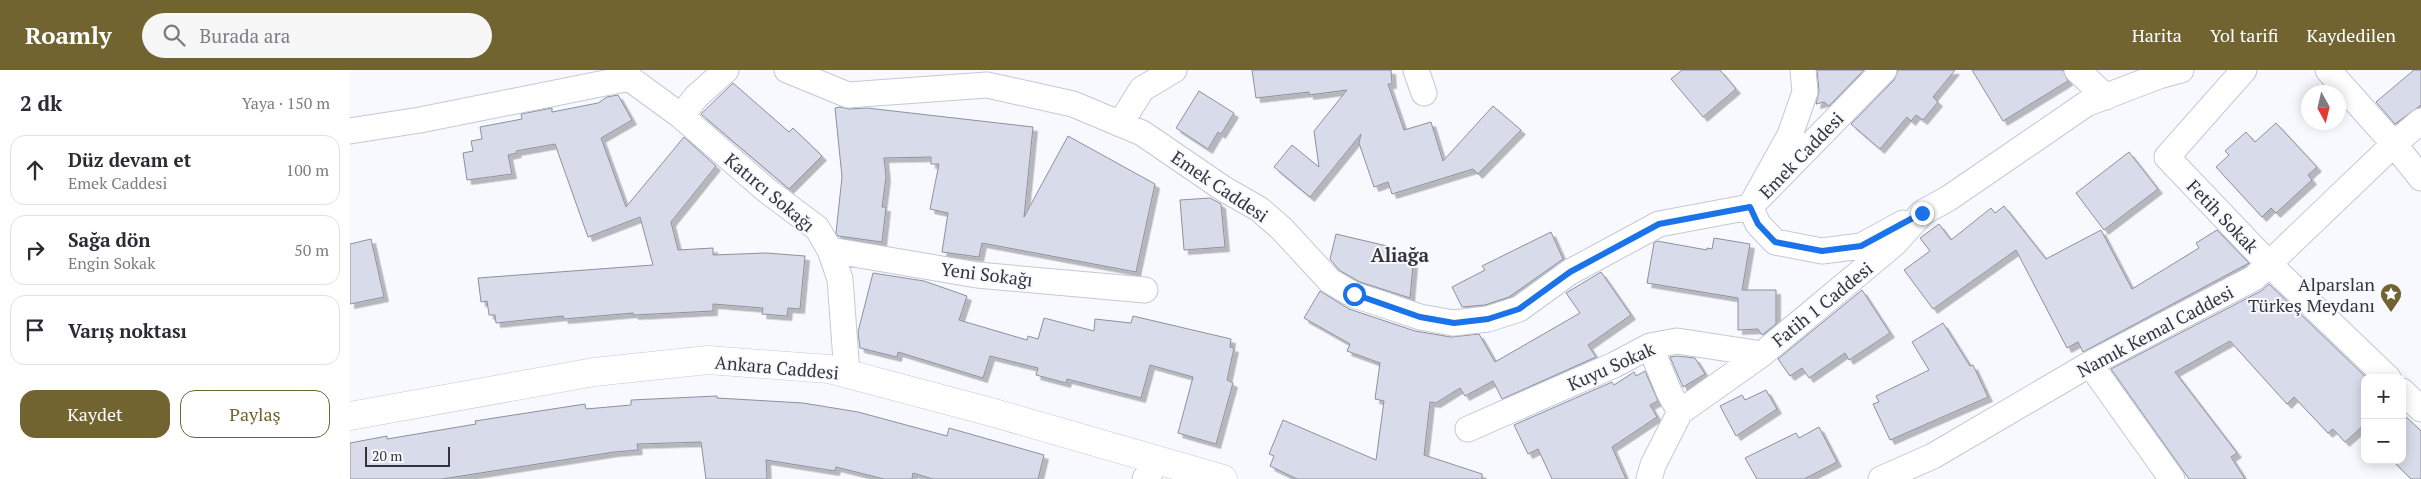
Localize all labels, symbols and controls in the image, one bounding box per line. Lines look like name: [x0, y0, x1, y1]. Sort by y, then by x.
search box: [142, 13, 492, 58]
text: Roamly: [25, 19, 112, 51]
icon: search: [160, 21, 188, 49]
text: Burada ara: [200, 23, 290, 48]
text: Harita: [2132, 23, 2182, 47]
text: Yol tarifi: [2210, 23, 2279, 47]
text: Kaydedilen: [2307, 23, 2396, 47]
north arrow: [2301, 85, 2346, 130]
text: 2 dk: [20, 89, 62, 117]
text: Yaya · 150 m: [242, 92, 330, 114]
street label: Emek Caddesi: [1754, 107, 1848, 203]
street label: Emek Caddesi: [1167, 145, 1273, 227]
text: Düz devam et: [68, 147, 191, 172]
street label: Katırcı Sokağı: [720, 147, 820, 237]
icon: ahead: [21, 156, 49, 184]
text: 100 m: [286, 159, 329, 181]
text: Emek Caddesi: [68, 172, 167, 194]
street label: Fetih Sokak: [2182, 174, 2264, 258]
route end: [1911, 202, 1934, 225]
text: Sağa dön: [68, 227, 151, 252]
icon: right: [21, 236, 49, 264]
text: 50 m: [294, 239, 329, 261]
district label: Aliağa: [1371, 242, 1430, 267]
text: Engin Sokak: [68, 252, 155, 274]
street label: Yeni Sokağı: [940, 256, 1034, 292]
street label: Fatih 1 Caddesi: [1767, 256, 1877, 352]
place label: Alparslan Türkeş Meydanı: [2248, 272, 2375, 317]
street label: Namık Kemal Caddesi: [2073, 280, 2237, 382]
place icon: Alparslan Türkeş Meydanı: [2379, 282, 2403, 313]
route start: [1343, 283, 1366, 306]
icon: arrive: [21, 316, 49, 344]
text: Varış noktası: [68, 318, 187, 343]
street label: Kuyu Sokak: [1564, 336, 1659, 396]
street label: Ankara Caddesi: [714, 350, 840, 384]
map controls: [2361, 374, 2406, 464]
button: +: [2361, 374, 2406, 419]
button: Kaydet: [20, 390, 170, 438]
button: Paylaş: [180, 390, 330, 438]
button: −: [2361, 419, 2406, 464]
scale bar: [365, 444, 450, 467]
text: 20 m: [372, 446, 402, 465]

